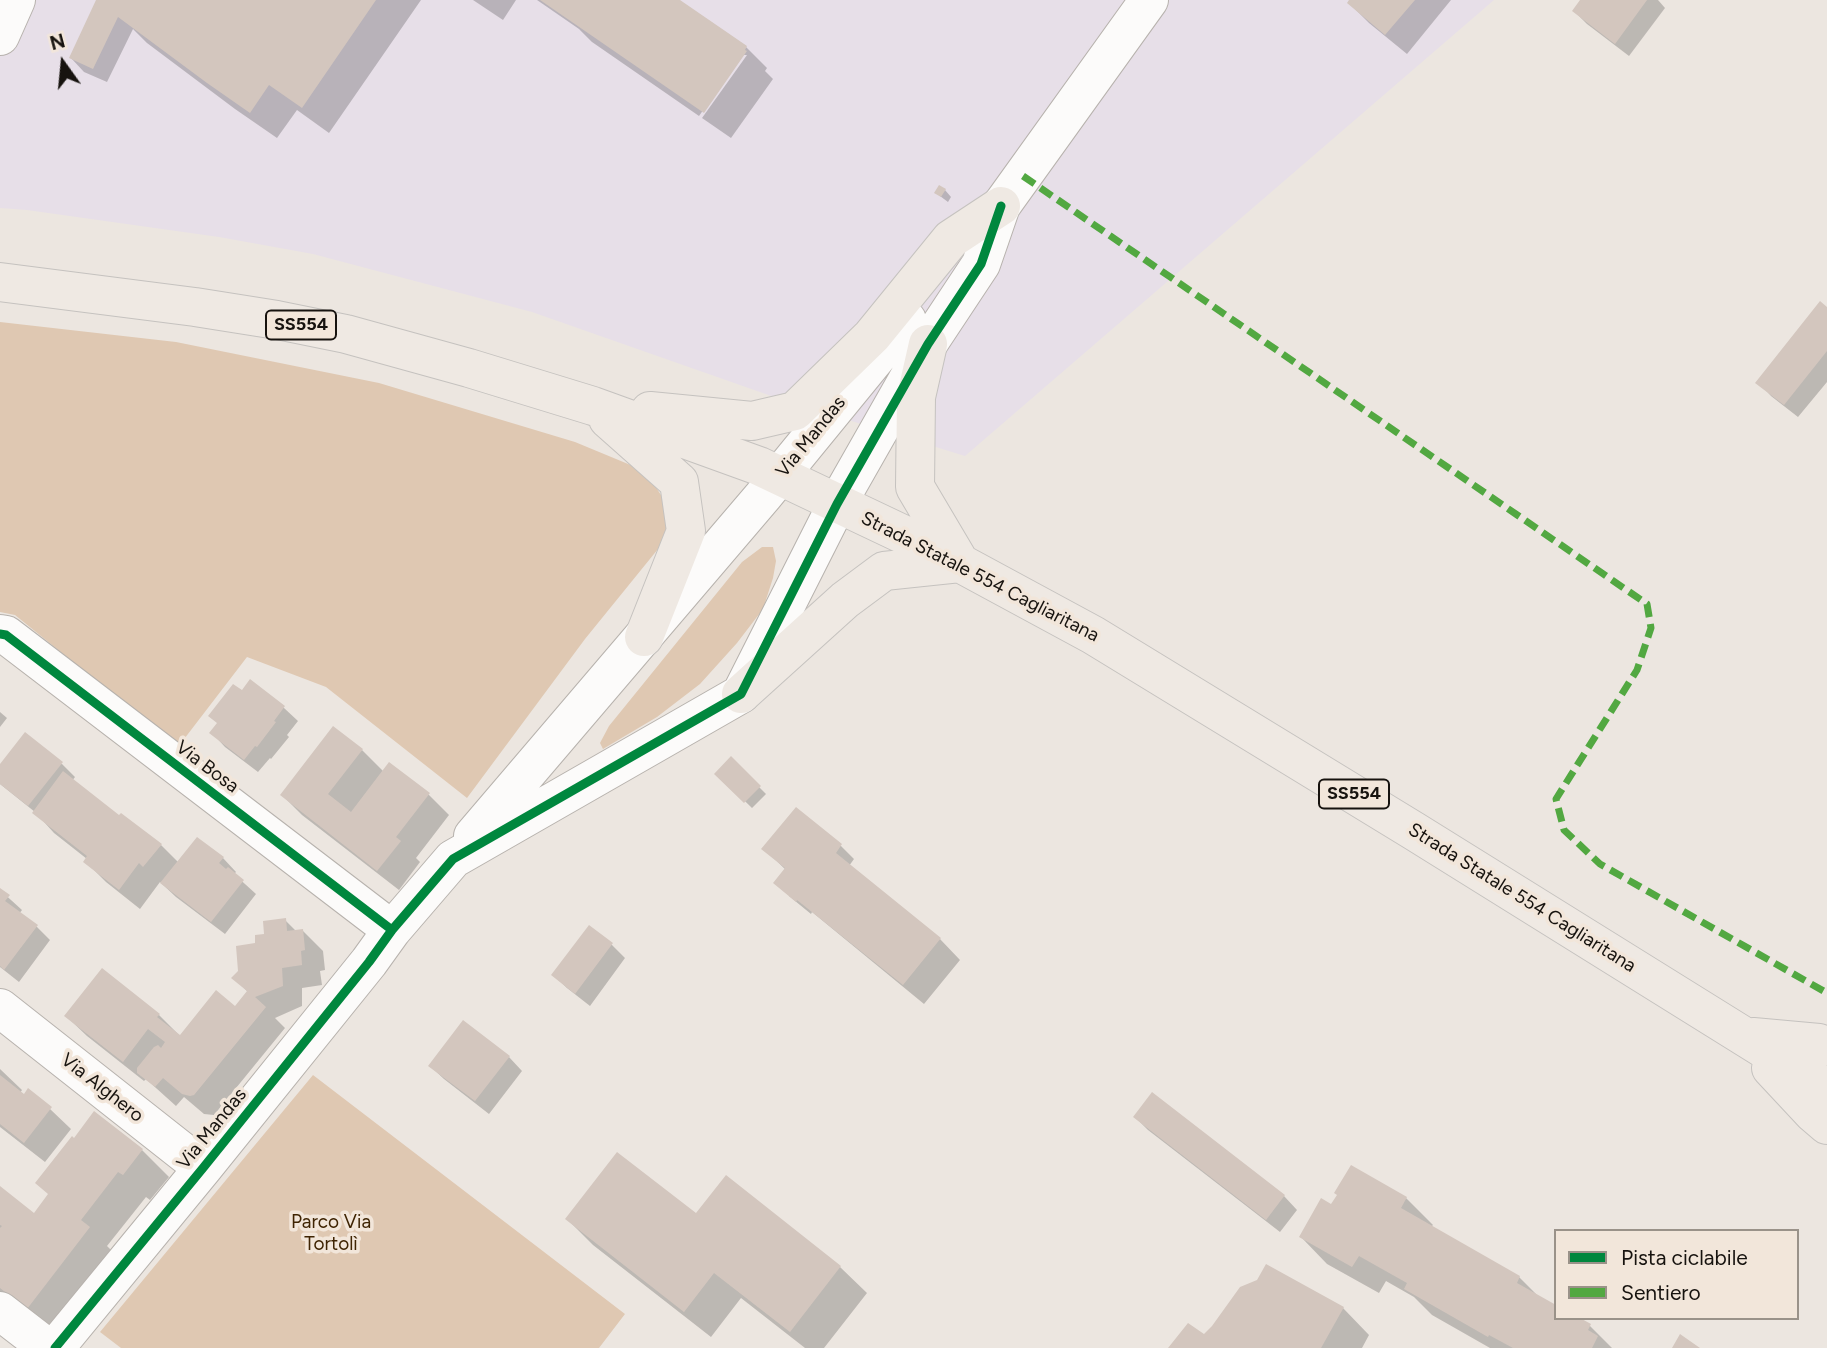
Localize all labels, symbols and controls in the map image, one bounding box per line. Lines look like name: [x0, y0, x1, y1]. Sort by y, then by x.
north arrow: [28, 28, 98, 98]
text: N: [47, 29, 68, 55]
road number: SS554: [266, 310, 336, 340]
street label: Via Mandas: [771, 392, 851, 482]
street label: Strada Statale 554 Cagliaritana: [857, 507, 1103, 647]
street label: Via Bosa: [171, 736, 243, 798]
road number: SS554: [1319, 780, 1389, 808]
street label: Strada Statale 554 Cagliaritana: [1404, 818, 1640, 978]
street label: Via Alghero: [56, 1049, 148, 1127]
street label: Via Mandas: [172, 1084, 252, 1174]
park label: Parco Via Tortolì: [291, 1211, 371, 1255]
legend: [1554, 1229, 1799, 1320]
text: Pista ciclabile: [1621, 1245, 1748, 1270]
text: Sentiero: [1621, 1280, 1701, 1305]

